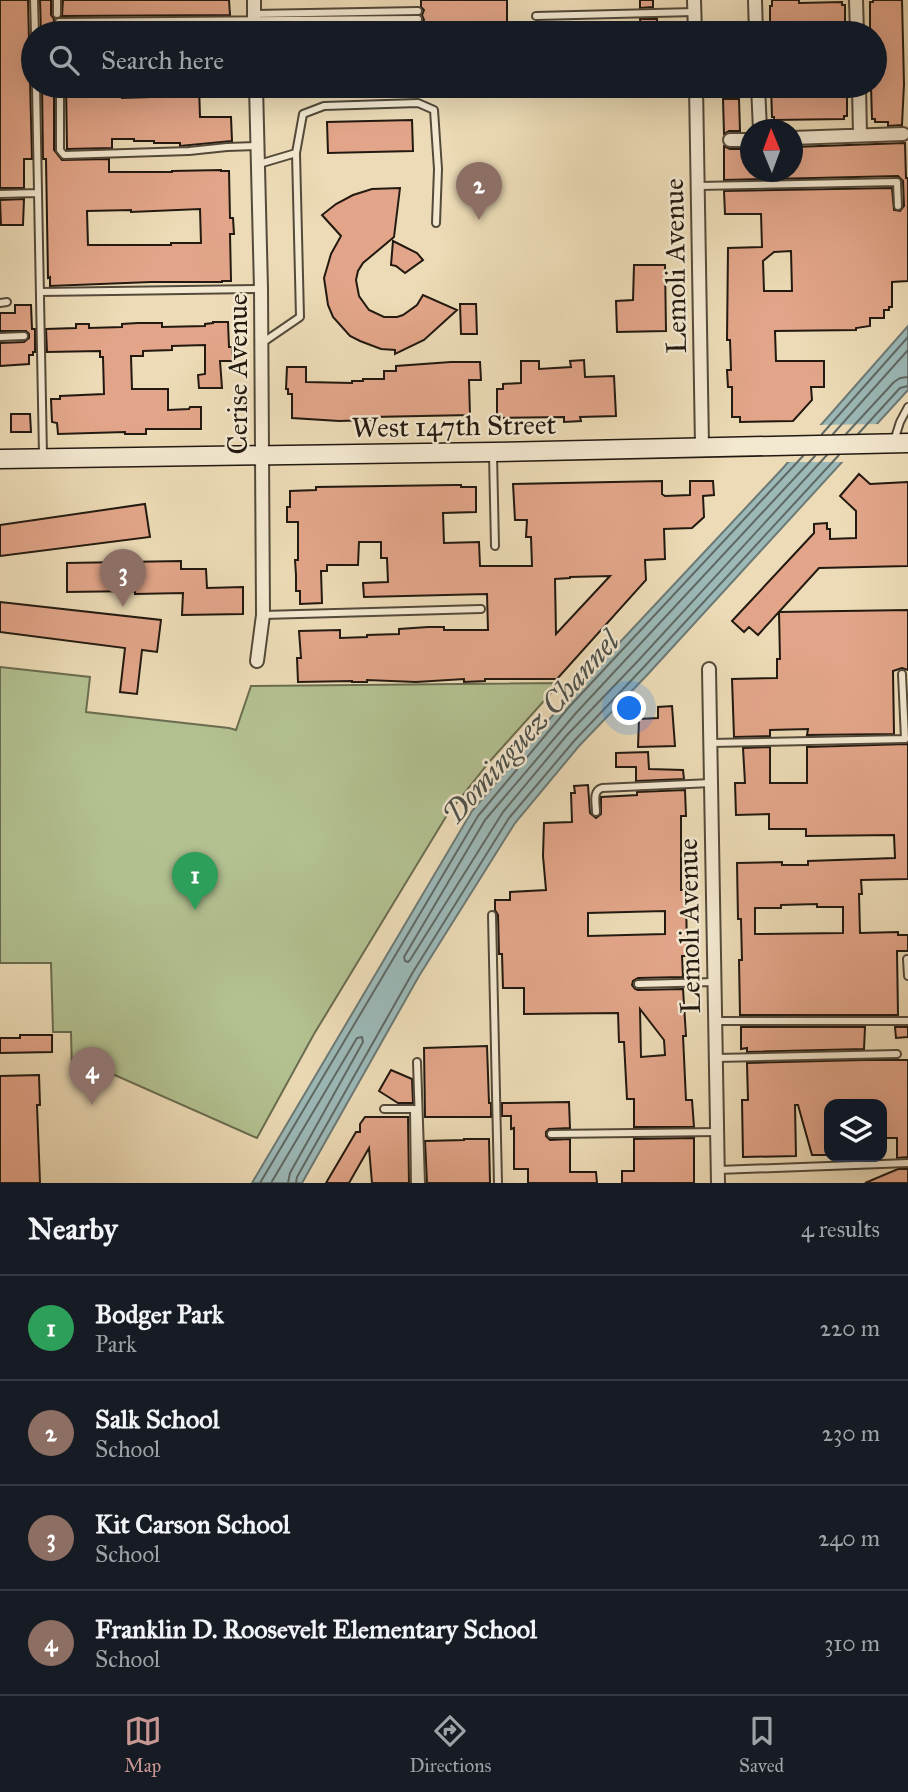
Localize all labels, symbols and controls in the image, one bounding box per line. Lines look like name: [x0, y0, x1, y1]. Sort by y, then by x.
search box: [21, 21, 887, 98]
icon: search: [45, 41, 83, 79]
text: Search here: [101, 44, 224, 76]
north arrow: [740, 119, 803, 182]
pin: 2: [456, 162, 502, 220]
street label: Lemoli Avenue: [656, 178, 694, 354]
street label: Cerise Avenue: [220, 294, 255, 454]
street label: West 147th Street: [351, 407, 557, 445]
pin: 3: [100, 549, 146, 607]
water label: Dominguez Channel: [435, 622, 629, 832]
your location: [612, 691, 646, 725]
street label: Lemoli Avenue: [670, 838, 708, 1014]
pin: 1: [172, 852, 218, 910]
pin: 4: [69, 1047, 115, 1105]
map controls: [824, 1099, 887, 1162]
button: layers: [824, 1099, 887, 1162]
text: Nearby: [28, 1211, 118, 1247]
text: 4 results: [801, 1215, 880, 1243]
text: Bodger Park: [95, 1298, 224, 1330]
text: 1: [46, 1314, 56, 1342]
text: 220 m: [820, 1314, 880, 1342]
text: Park: [95, 1330, 137, 1358]
text: Salk School: [95, 1403, 219, 1435]
text: 2: [45, 1419, 57, 1447]
text: 230 m: [822, 1419, 880, 1447]
text: School: [95, 1435, 160, 1463]
text: Kit Carson School: [95, 1508, 290, 1540]
text: 3: [46, 1524, 56, 1552]
text: 240 m: [818, 1524, 880, 1552]
text: School: [95, 1540, 160, 1568]
text: Franklin D. Roosevelt Elementary School: [95, 1613, 537, 1645]
text: 4: [45, 1629, 57, 1657]
text: 310 m: [824, 1629, 880, 1657]
text: School: [95, 1645, 160, 1673]
tab: Map: [124, 1712, 162, 1777]
tab: Directions: [409, 1712, 491, 1777]
tab: Saved: [739, 1712, 784, 1777]

